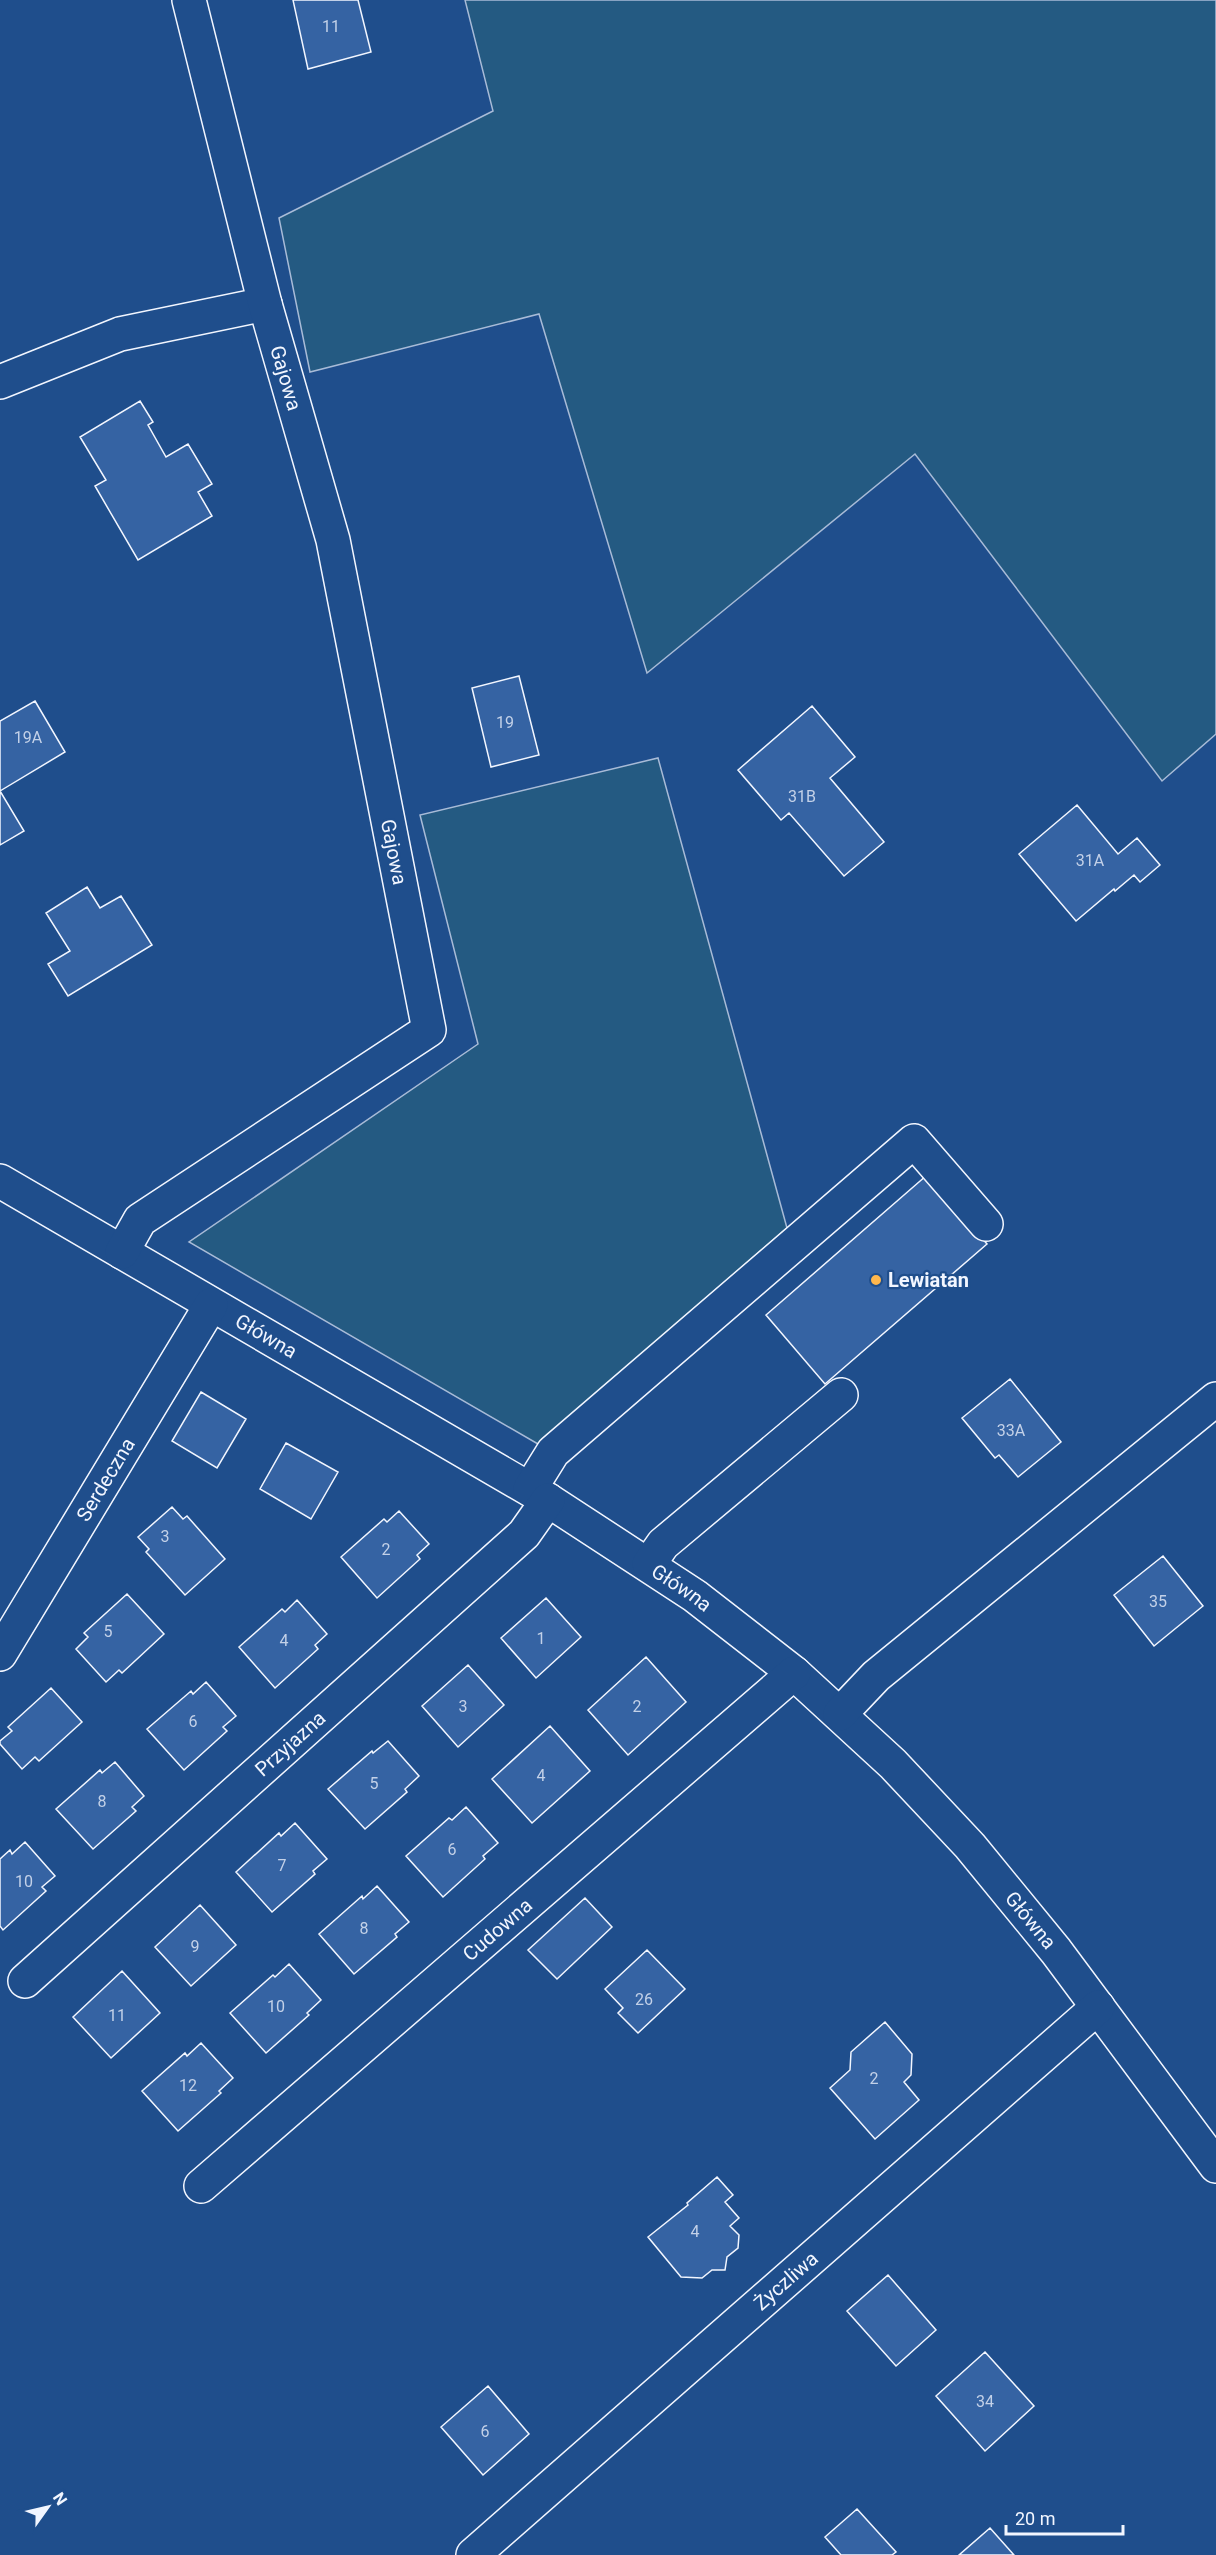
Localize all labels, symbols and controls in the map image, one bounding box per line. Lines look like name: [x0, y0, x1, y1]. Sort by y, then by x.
house number: 11: [322, 17, 340, 36]
street label: Gajowa: [265, 343, 307, 413]
house number: 19: [496, 713, 514, 732]
house number: 19A: [14, 728, 43, 747]
house number: 31B: [788, 787, 816, 806]
street label: Gajowa: [376, 817, 412, 887]
house number: 31A: [1076, 851, 1105, 870]
place label: Lewiatan: [888, 1268, 969, 1292]
marker: Lewiatan: [869, 1273, 883, 1287]
street label: Główna: [231, 1309, 301, 1363]
house number: 33A: [997, 1421, 1026, 1440]
street label: Serdeczna: [71, 1433, 140, 1526]
house number: 3: [161, 1527, 170, 1546]
house number: 2: [382, 1540, 391, 1559]
street label: Główna: [647, 1559, 717, 1617]
house number: 35: [1149, 1592, 1167, 1611]
house number: 5: [104, 1622, 113, 1641]
house number: 1: [537, 1629, 546, 1648]
house number: 4: [280, 1631, 289, 1650]
house number: 3: [459, 1697, 468, 1716]
house number: 2: [633, 1697, 642, 1716]
street label: Przyjazna: [250, 1706, 330, 1781]
house number: 6: [189, 1712, 198, 1731]
house number: 4: [537, 1766, 546, 1785]
house number: 5: [370, 1774, 379, 1793]
house number: 8: [98, 1792, 107, 1811]
house number: 6: [448, 1840, 457, 1859]
house number: 7: [278, 1856, 287, 1875]
house number: 10: [15, 1872, 33, 1891]
street label: Główna: [1000, 1887, 1061, 1954]
street label: Cudowna: [458, 1893, 537, 1966]
house number: 8: [360, 1919, 369, 1938]
house number: 9: [191, 1937, 200, 1956]
house number: 26: [635, 1990, 653, 2009]
house number: 10: [267, 1997, 285, 2016]
house number: 11: [108, 2006, 126, 2025]
house number: 2: [870, 2069, 879, 2088]
house number: 12: [179, 2076, 197, 2095]
house number: 4: [691, 2222, 700, 2241]
street label: Życzliwa: [749, 2246, 823, 2315]
house number: 34: [976, 2392, 994, 2411]
house number: 6: [481, 2422, 490, 2441]
north arrow: [18, 2477, 78, 2537]
text: N: [49, 2489, 71, 2509]
scale bar: [1006, 2498, 1123, 2536]
text: 20 m: [1015, 2508, 1055, 2529]

